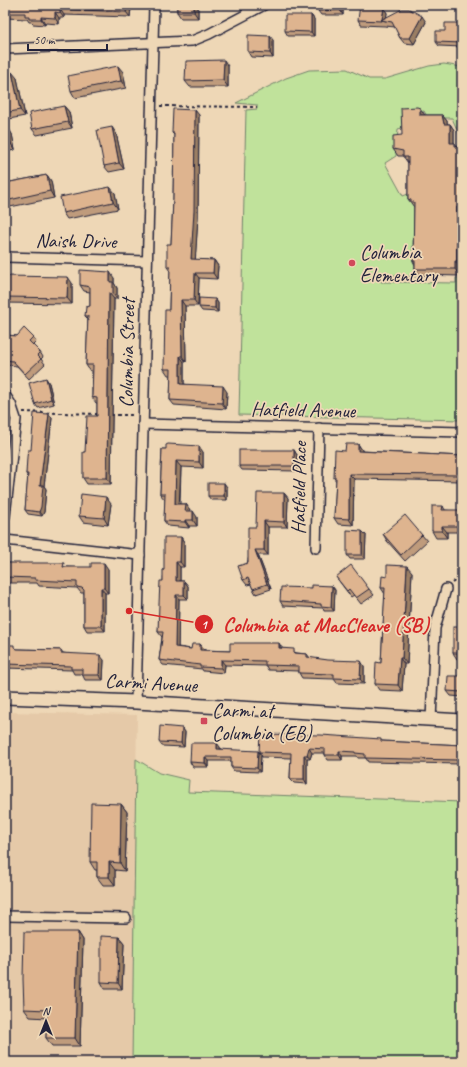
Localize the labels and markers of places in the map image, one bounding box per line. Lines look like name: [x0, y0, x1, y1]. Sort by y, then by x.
place label: Columbia Elementary: [360, 240, 439, 288]
marker: Columbia Elementary: [347, 258, 357, 268]
callout: Columbia at MacCleave (SB): [194, 608, 438, 641]
place label: Carmi at Columbia (EB): [212, 698, 313, 746]
marker: Carmi at Columbia (EB): [199, 716, 209, 726]

